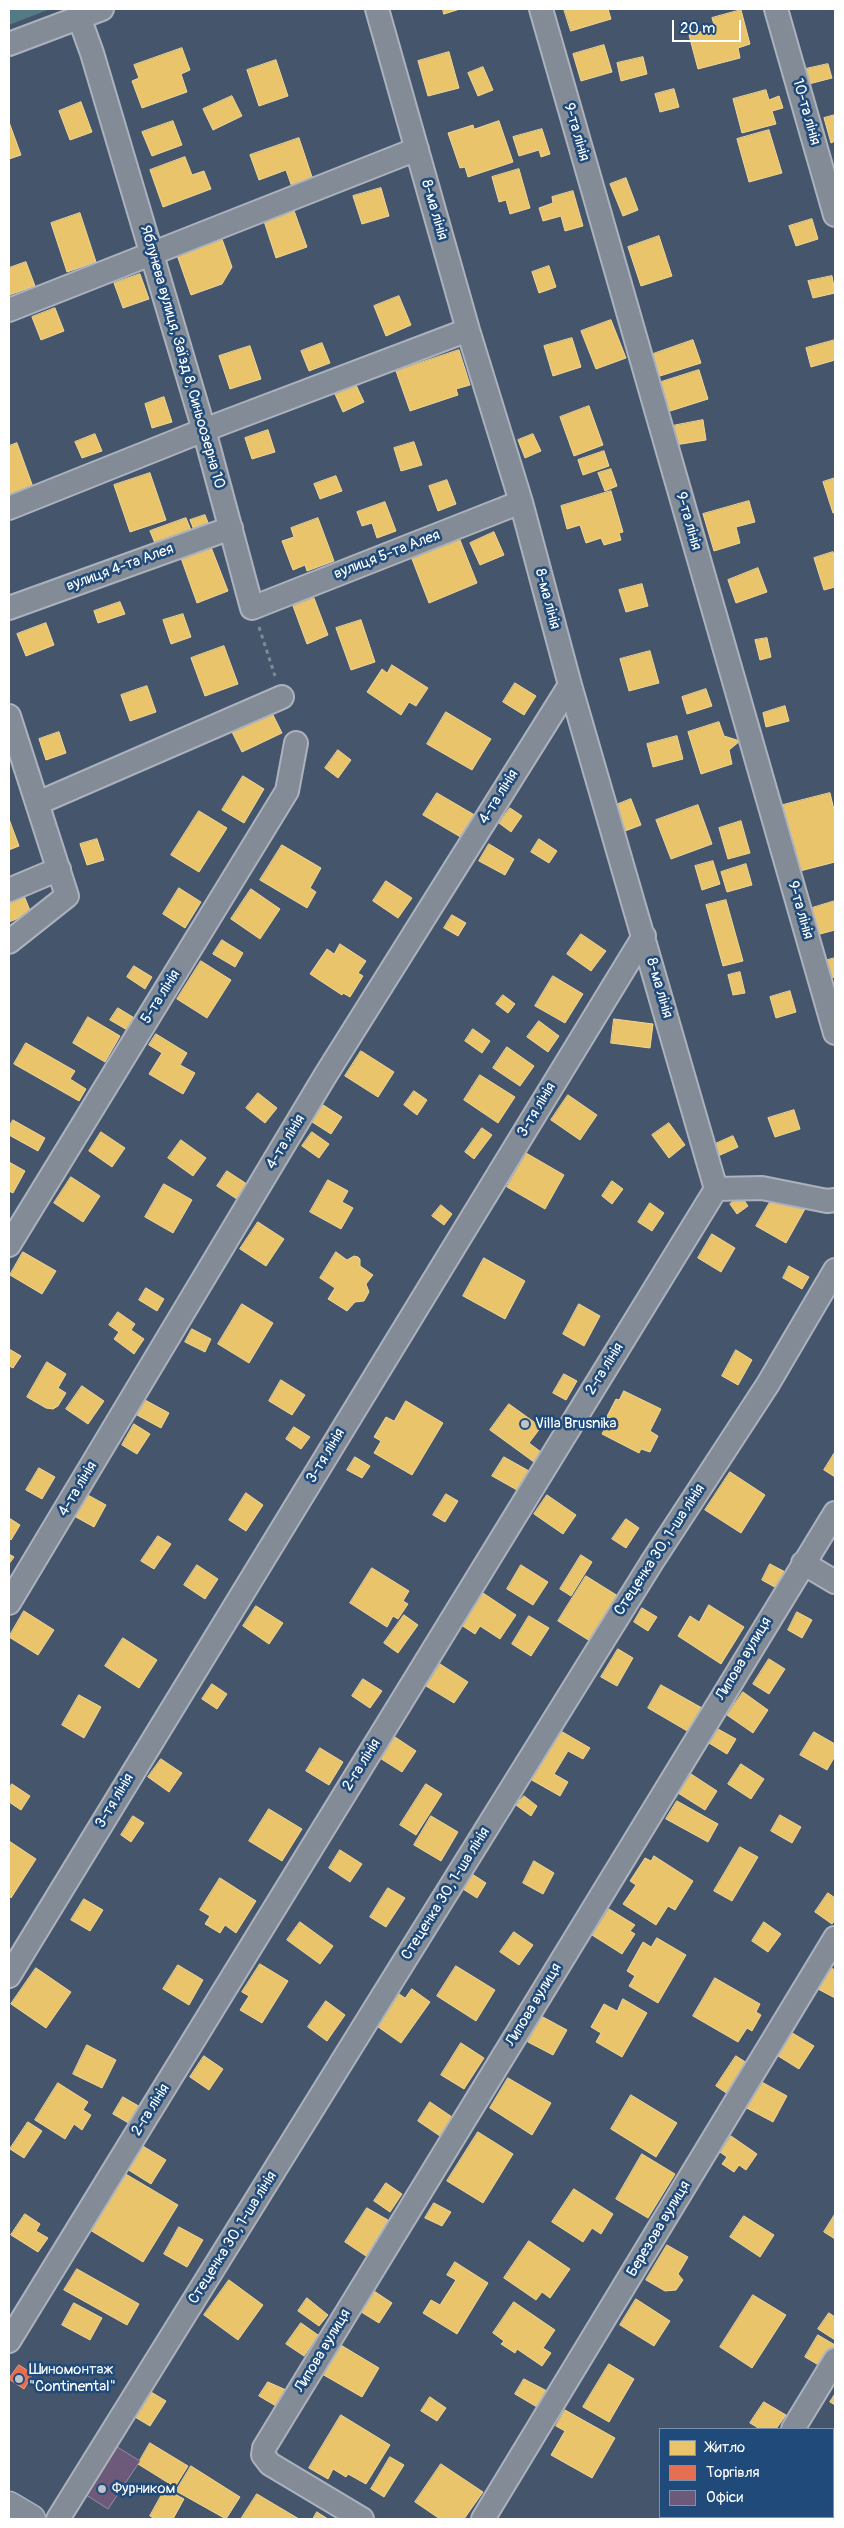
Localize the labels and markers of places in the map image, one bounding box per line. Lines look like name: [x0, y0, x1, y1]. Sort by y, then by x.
place label: Villa Brusnika: [535, 1415, 617, 1433]
marker: Villa Brusnika: [519, 1418, 531, 1430]
place label: Шиномонтаж "Continental": [29, 2361, 116, 2396]
marker: Шиномонтаж "Continental": [13, 2373, 25, 2385]
place label: Фурником: [112, 2480, 175, 2498]
marker: Фурником: [96, 2483, 108, 2495]

